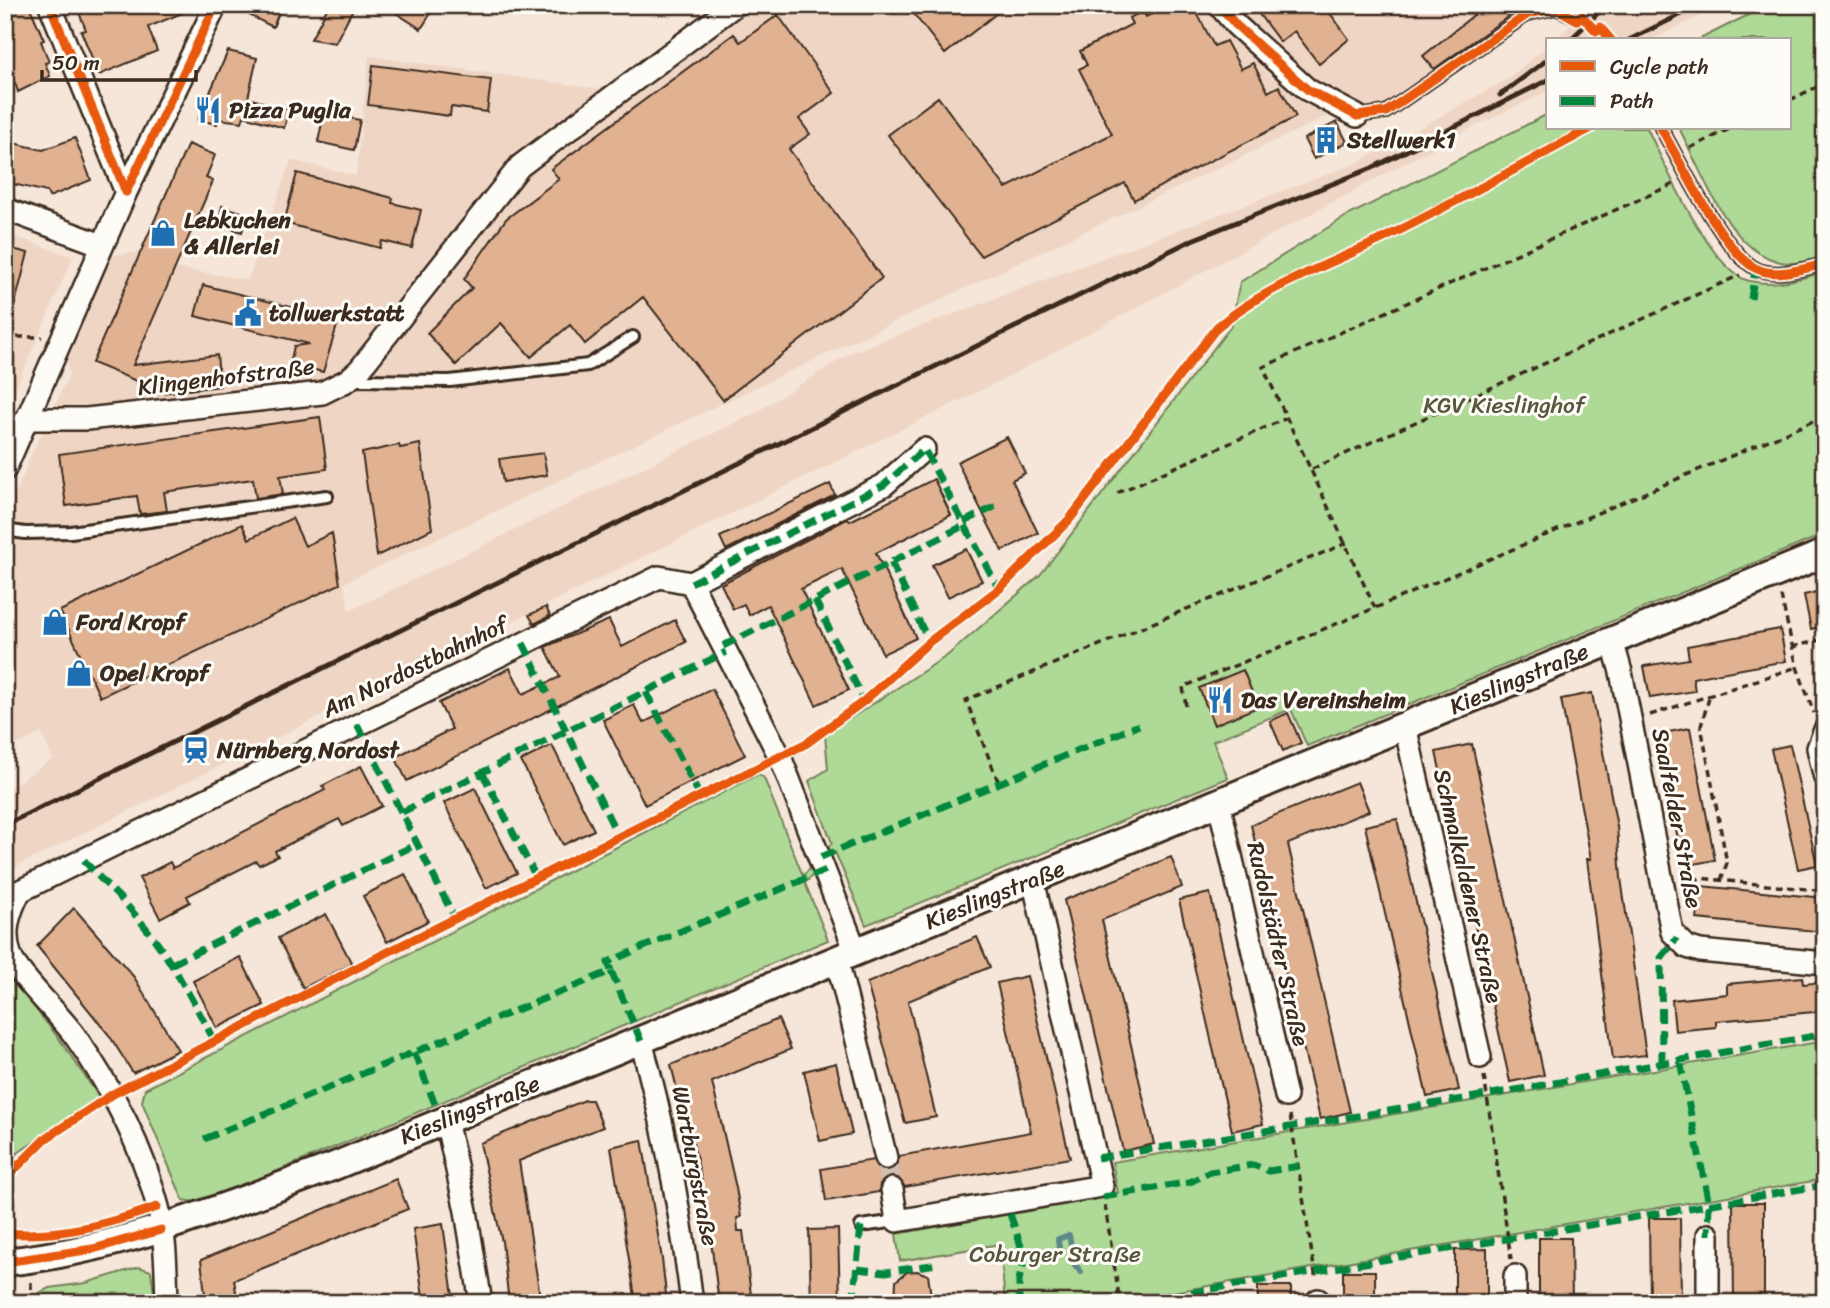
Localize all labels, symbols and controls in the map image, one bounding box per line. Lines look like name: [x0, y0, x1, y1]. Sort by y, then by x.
scale bar: [42, 38, 196, 82]
legend: [1546, 38, 1792, 130]
text: 50 m: [52, 44, 100, 82]
text: Cycle path: [1610, 48, 1709, 86]
text: Path: [1610, 82, 1653, 120]
place label: Pizza Puglia: [229, 90, 352, 131]
restaurant icon: Pizza Puglia: [193, 95, 223, 125]
place label: Stellwerk1: [1346, 120, 1456, 161]
building icon: Stellwerk1: [1311, 125, 1341, 155]
place label: Lebkuchen & Allerlei: [184, 200, 291, 267]
shop icon: Lebkuchen & Allerlei: [148, 218, 178, 248]
place label: tollwerkstatt: [269, 293, 404, 334]
public building icon: tollwerkstatt: [233, 298, 263, 328]
street label: Klingenhofstraße: [135, 346, 317, 408]
park label: KGV Kieslinghof: [1423, 385, 1587, 426]
place label: Ford Kropf: [75, 602, 188, 643]
street label: Am Nordostbahnhof: [314, 603, 517, 730]
shop icon: Ford Kropf: [40, 607, 70, 637]
street label: Kieslingstraße: [1443, 631, 1595, 727]
place label: Opel Kropf: [100, 653, 212, 694]
shop icon: Opel Kropf: [64, 658, 94, 688]
place label: Das Vereinsheim: [1241, 680, 1406, 721]
restaurant icon: Das Vereinsheim: [1205, 685, 1235, 715]
street label: Saalfelder Straße: [1639, 724, 1715, 912]
place label: Nürnberg Nordost: [216, 730, 400, 771]
station icon: Nürnberg Nordost: [181, 735, 211, 765]
street label: Schmalkaldener Straße: [1421, 765, 1515, 1007]
street label: Rudolstädter Straße: [1235, 838, 1321, 1050]
street label: Kieslingstraße: [919, 848, 1072, 942]
street label: Kieslingstraße: [394, 1063, 547, 1157]
street label: Wartburgstraße: [659, 1082, 731, 1250]
park label: Coburger Straße: [969, 1234, 1141, 1275]

